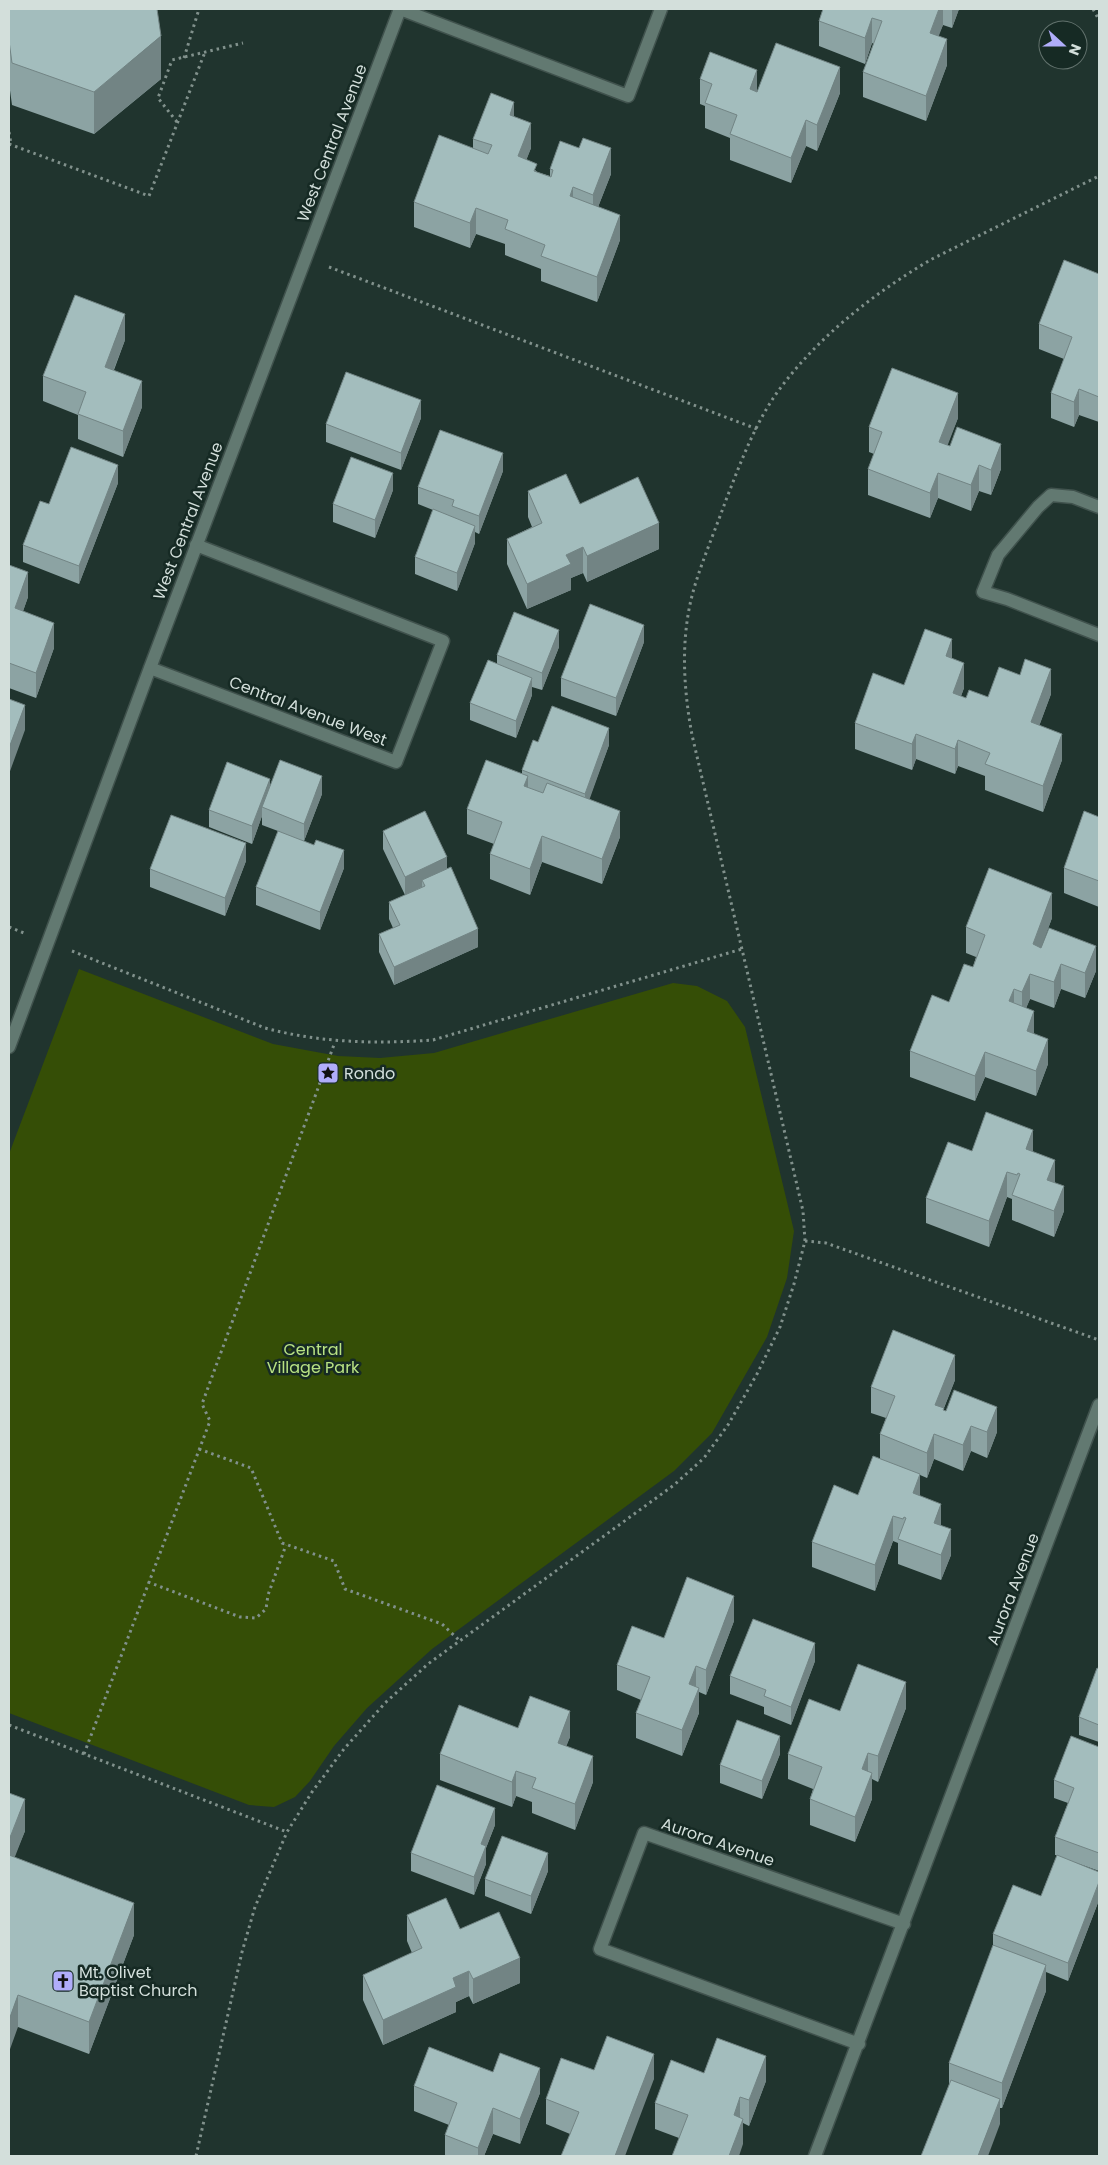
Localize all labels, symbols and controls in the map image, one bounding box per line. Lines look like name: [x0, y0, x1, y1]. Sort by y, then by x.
north arrow: [1038, 20, 1088, 70]
text: N: [1064, 41, 1086, 58]
street label: West Central Avenue: [291, 61, 373, 225]
street label: West Central Avenue: [147, 439, 229, 603]
street label: Central Avenue West: [226, 670, 390, 752]
place icon: Rondo: [316, 1061, 340, 1085]
place label: Rondo: [344, 1062, 395, 1085]
park label: Central Village Park: [267, 1338, 360, 1379]
street label: Aurora Avenue: [981, 1530, 1045, 1648]
street label: Aurora Avenue: [658, 1812, 778, 1872]
place label: Mt. Olivet Baptist Church: [79, 1961, 197, 2002]
church icon: Mt. Olivet Baptist Church: [51, 1969, 75, 1993]

